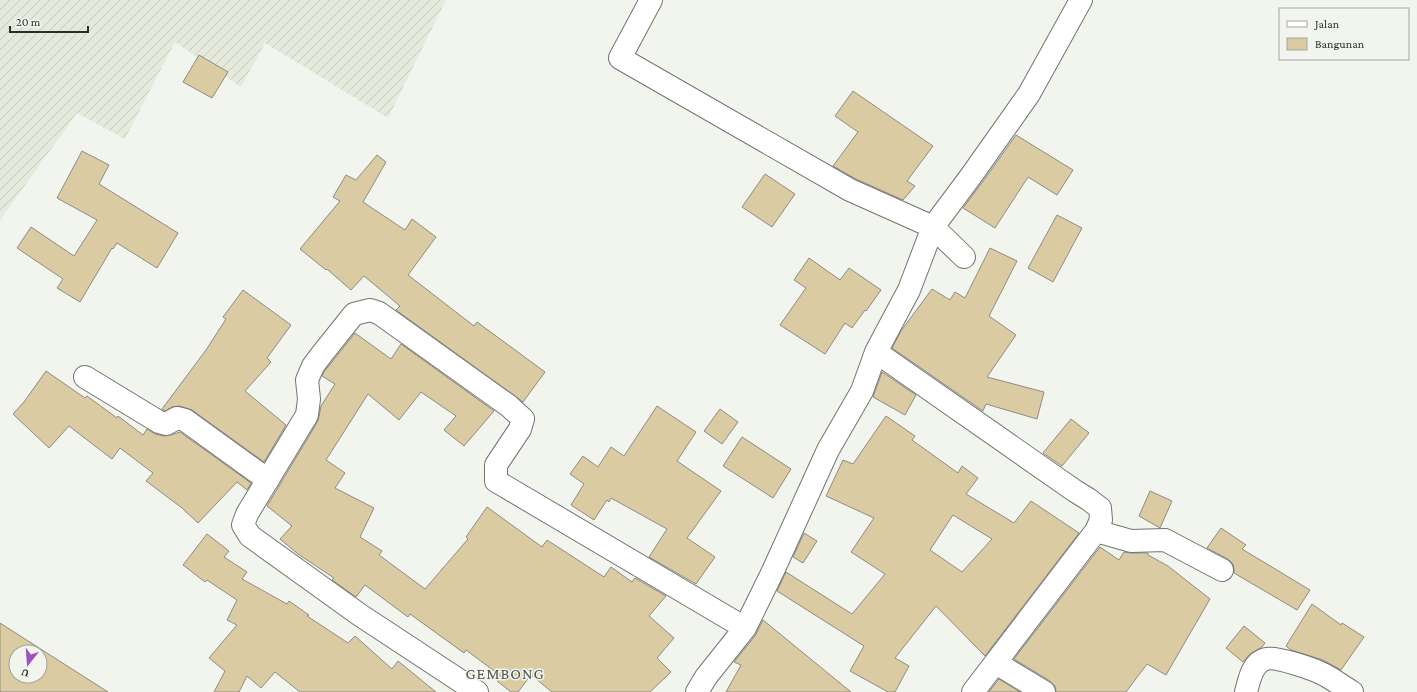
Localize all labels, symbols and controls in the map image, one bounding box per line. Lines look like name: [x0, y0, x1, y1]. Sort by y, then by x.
scale bar: [10, 8, 88, 34]
legend: [1279, 8, 1409, 60]
text: 20 m: [16, 15, 41, 29]
text: Jalan: [1314, 17, 1340, 31]
text: Bangunan: [1315, 37, 1365, 51]
north arrow: [8, 644, 48, 684]
district label: GEMBONG: [465, 665, 545, 682]
text: U: [19, 667, 30, 680]

